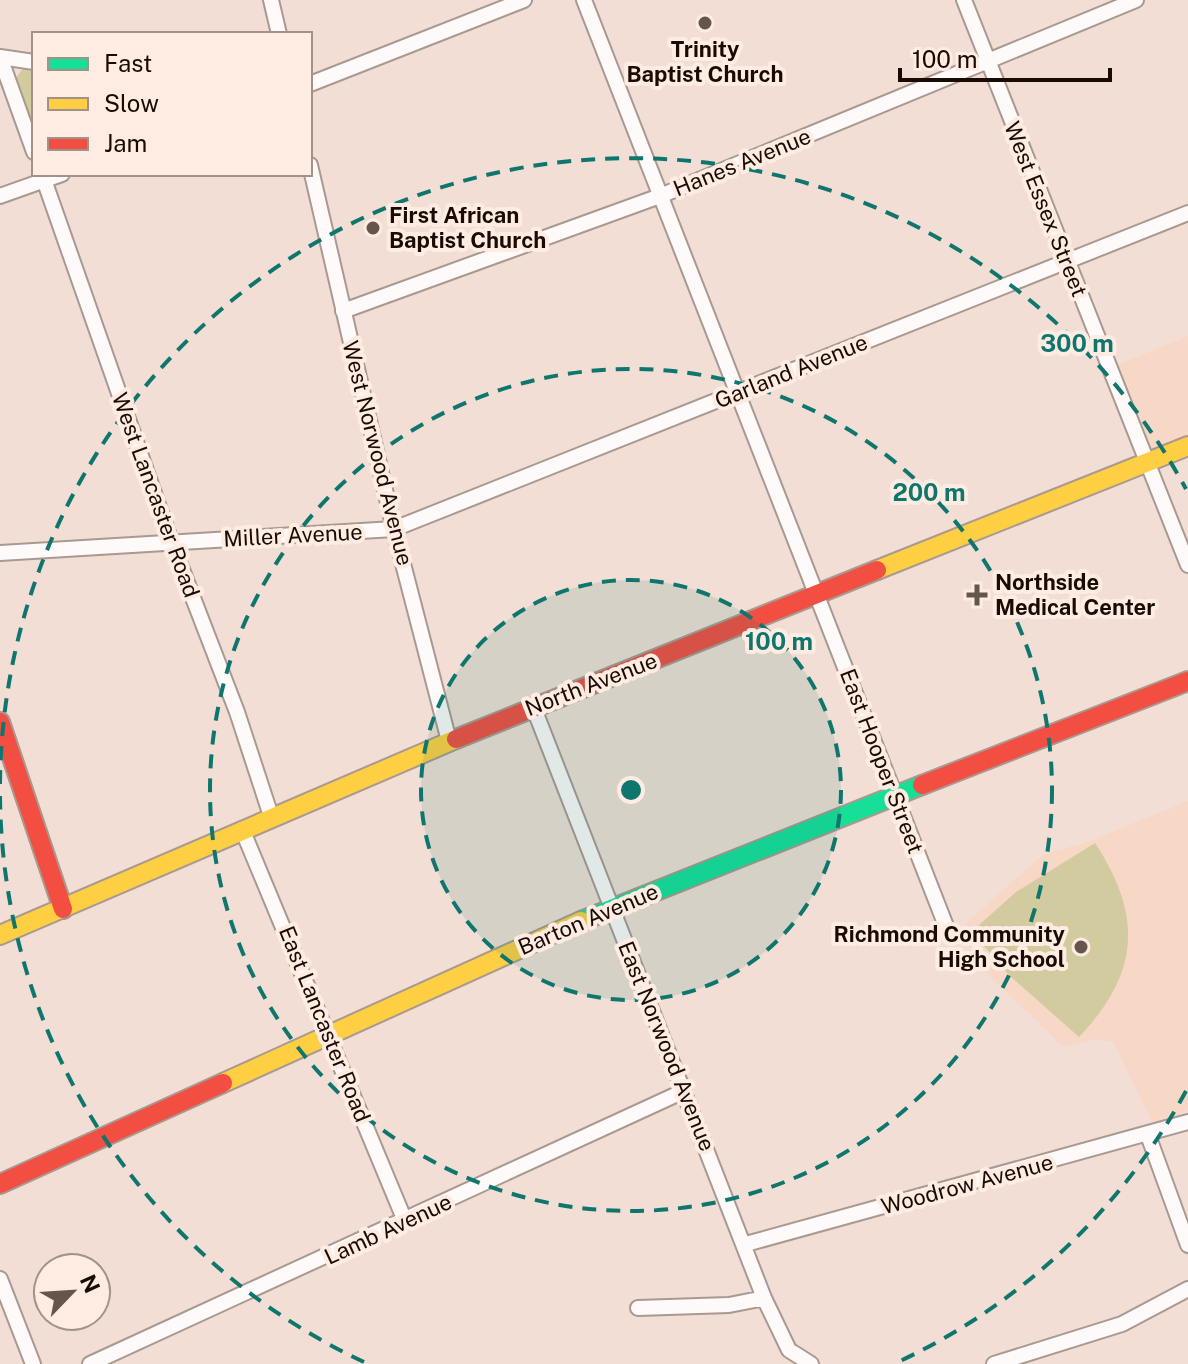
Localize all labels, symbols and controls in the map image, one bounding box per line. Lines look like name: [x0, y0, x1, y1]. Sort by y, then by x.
marker: Trinity Baptist Church: [696, 14, 714, 32]
legend: [32, 32, 312, 176]
scale bar: [900, 32, 1110, 82]
place label: Trinity Baptist Church: [626, 36, 784, 87]
text: 100 m: [912, 45, 978, 73]
text: Fast: [104, 49, 152, 77]
text: Slow: [104, 89, 159, 117]
street label: West Essex Street: [999, 118, 1093, 300]
street label: Hanes Avenue: [669, 123, 815, 201]
text: Jam: [104, 129, 147, 157]
place label: First African Baptist Church: [389, 202, 546, 253]
marker: First African Baptist Church: [364, 219, 382, 237]
street label: Garland Avenue: [711, 329, 871, 413]
text: 300 m: [1040, 329, 1114, 357]
street label: West Norwood Avenue: [337, 338, 419, 568]
street label: West Lancaster Road: [107, 389, 205, 601]
text: 200 m: [892, 478, 966, 506]
street label: Miller Avenue: [223, 518, 363, 552]
place label: Northside Medical Center: [995, 569, 1155, 620]
marker: Northside Medical Center: [966, 584, 988, 606]
text: 100 m: [745, 627, 813, 655]
street label: North Avenue: [521, 647, 661, 721]
street label: East Hooper Street: [835, 665, 929, 857]
centre of rings: [617, 776, 645, 804]
street label: Barton Avenue: [514, 878, 662, 960]
place label: Richmond Community High School: [834, 921, 1066, 972]
street label: East Lancaster Road: [274, 922, 376, 1126]
street label: East Norwood Avenue: [613, 937, 721, 1155]
marker: Richmond Community High School: [1072, 938, 1090, 956]
street label: Woodrow Avenue: [878, 1149, 1056, 1219]
street label: Lamb Avenue: [320, 1188, 456, 1270]
north arrow: [32, 1252, 112, 1332]
text: N: [75, 1270, 106, 1297]

